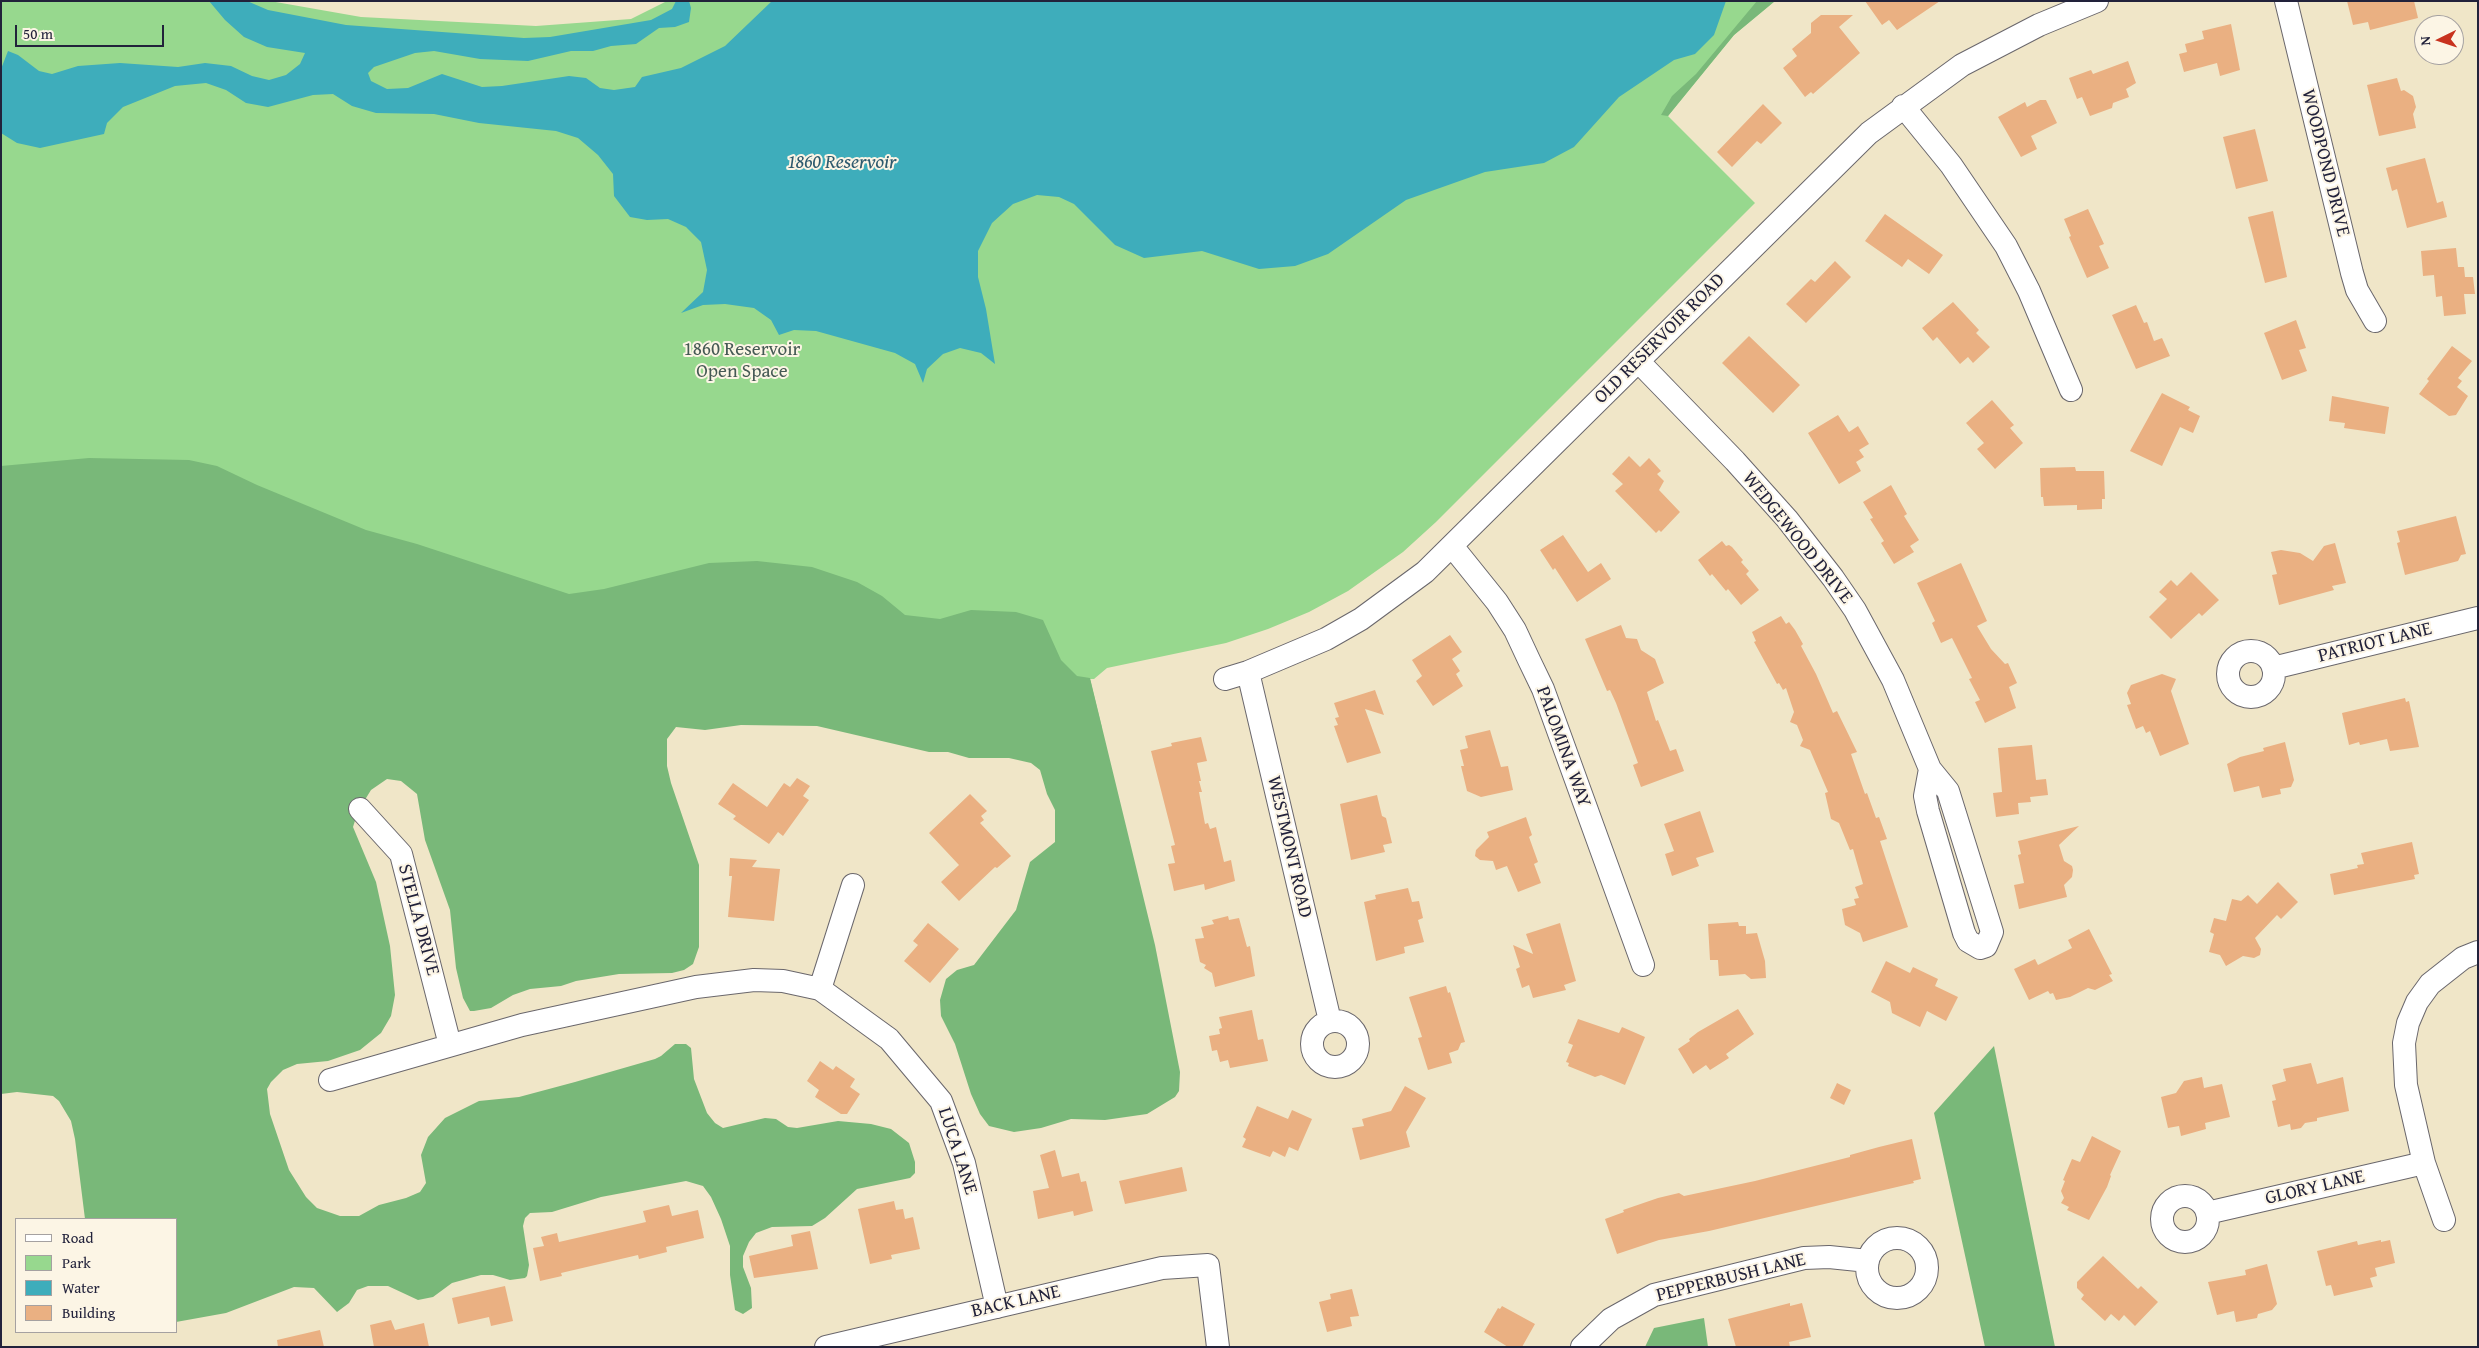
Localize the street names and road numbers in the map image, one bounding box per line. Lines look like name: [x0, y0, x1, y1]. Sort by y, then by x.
street label: WOODPOND DRIVE: [2296, 87, 2354, 239]
street label: OLD RESERVOIR ROAD: [1590, 269, 1730, 409]
street label: WEDGEWOOD DRIVE: [1737, 467, 1857, 609]
street label: PATRIOT LANE: [2316, 618, 2434, 668]
street label: PALOMINA WAY: [1531, 683, 1595, 811]
street label: WESTMONT ROAD: [1262, 774, 1316, 920]
street label: STELLA DRIVE: [392, 862, 444, 978]
street label: LUCA LANE: [932, 1105, 982, 1197]
street label: GLORY LANE: [2263, 1165, 2367, 1211]
street label: PEPPERBUSH LANE: [1654, 1248, 1808, 1308]
street label: BACK LANE: [969, 1281, 1063, 1323]

